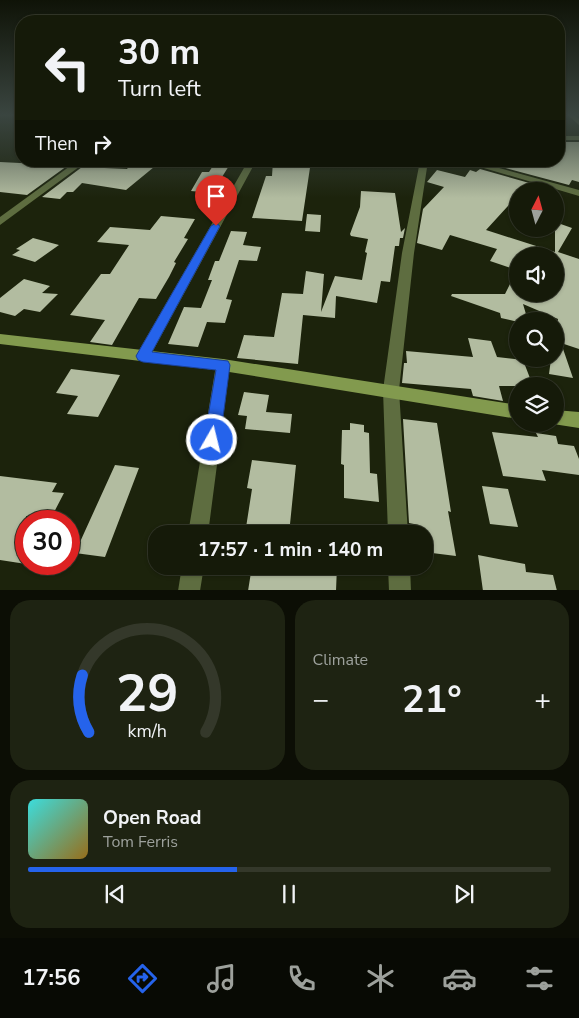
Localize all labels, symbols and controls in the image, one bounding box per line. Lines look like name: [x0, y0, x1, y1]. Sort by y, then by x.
text: 30 m: [118, 29, 200, 76]
icon: left: [35, 35, 100, 100]
text: Turn left: [118, 74, 201, 104]
icon: right: [88, 130, 116, 158]
text: Then: [35, 131, 78, 157]
pin: [195, 175, 237, 226]
icon: arrive: [202, 182, 230, 210]
north arrow: [509, 182, 564, 238]
map controls: [509, 182, 564, 432]
button: sound: [509, 247, 564, 302]
button: search: [509, 312, 564, 367]
button: layers: [509, 377, 564, 432]
position arrow: [185, 413, 237, 465]
speed limit sign: 30: [15, 510, 80, 575]
text: 17:57 · 1 min · 140 m: [198, 537, 383, 563]
text: Climate: [313, 649, 368, 671]
text: 29: [116, 658, 178, 729]
text: 21°: [402, 674, 462, 725]
text: −: [313, 681, 329, 719]
text: +: [534, 681, 551, 719]
text: km/h: [128, 719, 167, 743]
text: Open Road: [103, 805, 201, 831]
text: Tom Ferris: [103, 831, 178, 853]
icon: previous: [101, 880, 129, 908]
icon: pause: [275, 880, 303, 908]
icon: next: [450, 880, 478, 908]
icon: directions: [125, 961, 160, 996]
icon: music: [204, 961, 239, 996]
icon: phone: [284, 961, 319, 996]
icon: climate: [363, 961, 398, 996]
icon: car: [442, 961, 477, 996]
icon: filters: [522, 961, 557, 996]
text: 17:56: [22, 963, 80, 993]

